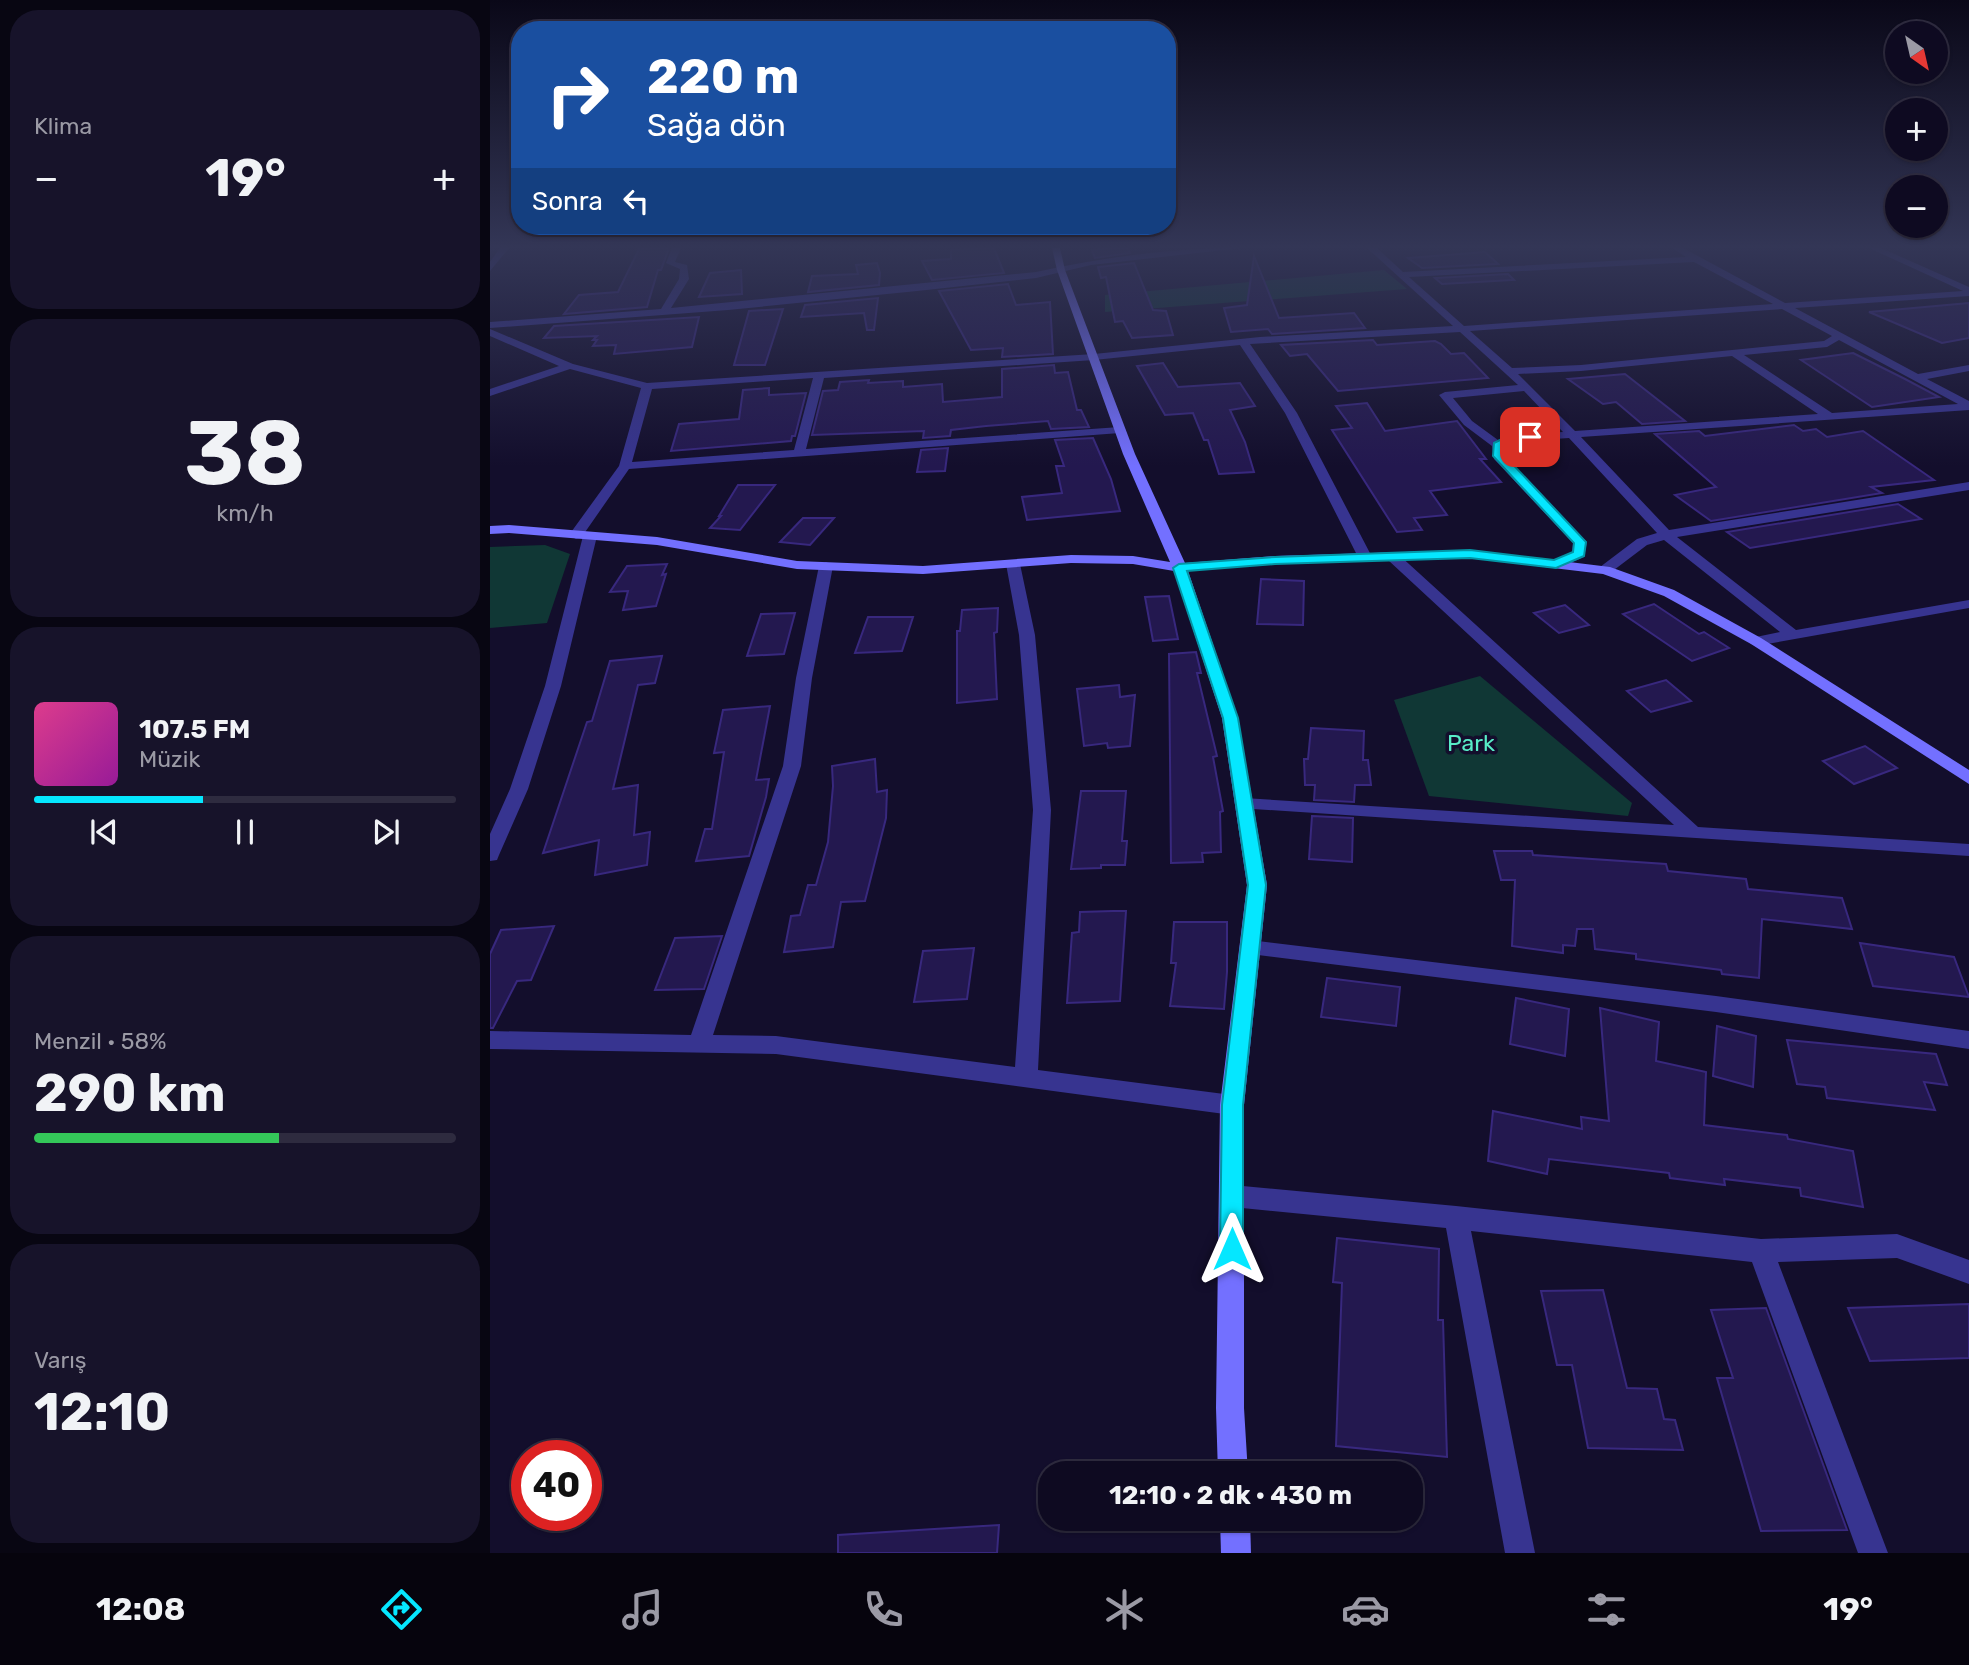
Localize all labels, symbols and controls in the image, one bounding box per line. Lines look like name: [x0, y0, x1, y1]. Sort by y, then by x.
north arrow: [1885, 21, 1948, 84]
map controls: [1885, 21, 1948, 238]
text: 220 m: [647, 47, 799, 105]
icon: right: [532, 49, 623, 140]
button: +: [1885, 98, 1948, 161]
text: Sağa dön: [647, 106, 786, 144]
text: Klima: [34, 112, 92, 140]
text: 19°: [205, 147, 286, 209]
text: −: [34, 155, 59, 201]
text: +: [432, 155, 456, 201]
button: −: [1885, 175, 1948, 238]
icon: left: [617, 182, 655, 220]
text: Sonra: [532, 186, 603, 217]
text: 38: [184, 399, 306, 507]
pin: [1500, 407, 1560, 467]
icon: arrive: [1511, 418, 1549, 456]
text: km/h: [216, 499, 274, 527]
text: 107.5 FM: [139, 714, 250, 745]
park label: Park: [1447, 729, 1495, 757]
text: Müzik: [139, 745, 200, 773]
icon: previous: [85, 813, 123, 851]
icon: pause: [226, 813, 264, 851]
icon: next: [367, 813, 405, 851]
text: Menzil · 58%: [34, 1027, 167, 1055]
text: 290 km: [34, 1062, 226, 1124]
position arrow: [1195, 1212, 1269, 1286]
text: Varış: [34, 1346, 87, 1374]
text: 12:10: [34, 1381, 170, 1443]
speed limit sign: 40: [511, 1440, 602, 1531]
text: 12:10 · 2 dk · 430 m: [1109, 1480, 1352, 1511]
icon: directions: [377, 1585, 426, 1634]
icon: music: [618, 1585, 667, 1634]
icon: phone: [859, 1585, 908, 1634]
icon: climate: [1100, 1585, 1149, 1634]
icon: car: [1341, 1585, 1390, 1634]
icon: filters: [1582, 1585, 1631, 1634]
text: 12:08: [96, 1590, 185, 1628]
text: 19°: [1823, 1590, 1873, 1628]

